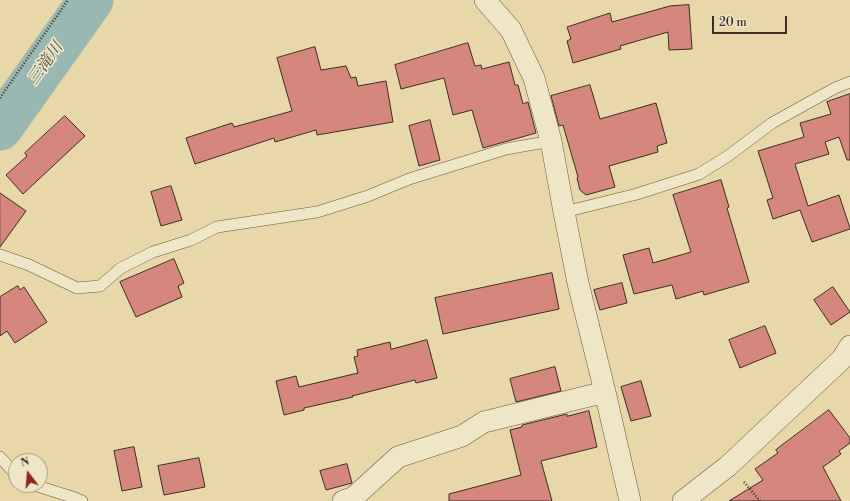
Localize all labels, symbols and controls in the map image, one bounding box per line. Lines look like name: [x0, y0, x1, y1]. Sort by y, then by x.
scale bar: [714, 8, 789, 34]
text: 20 m: [719, 15, 747, 30]
water label: 三滝川: [24, 39, 68, 89]
north arrow: [8, 453, 48, 493]
text: N: [19, 455, 31, 470]

